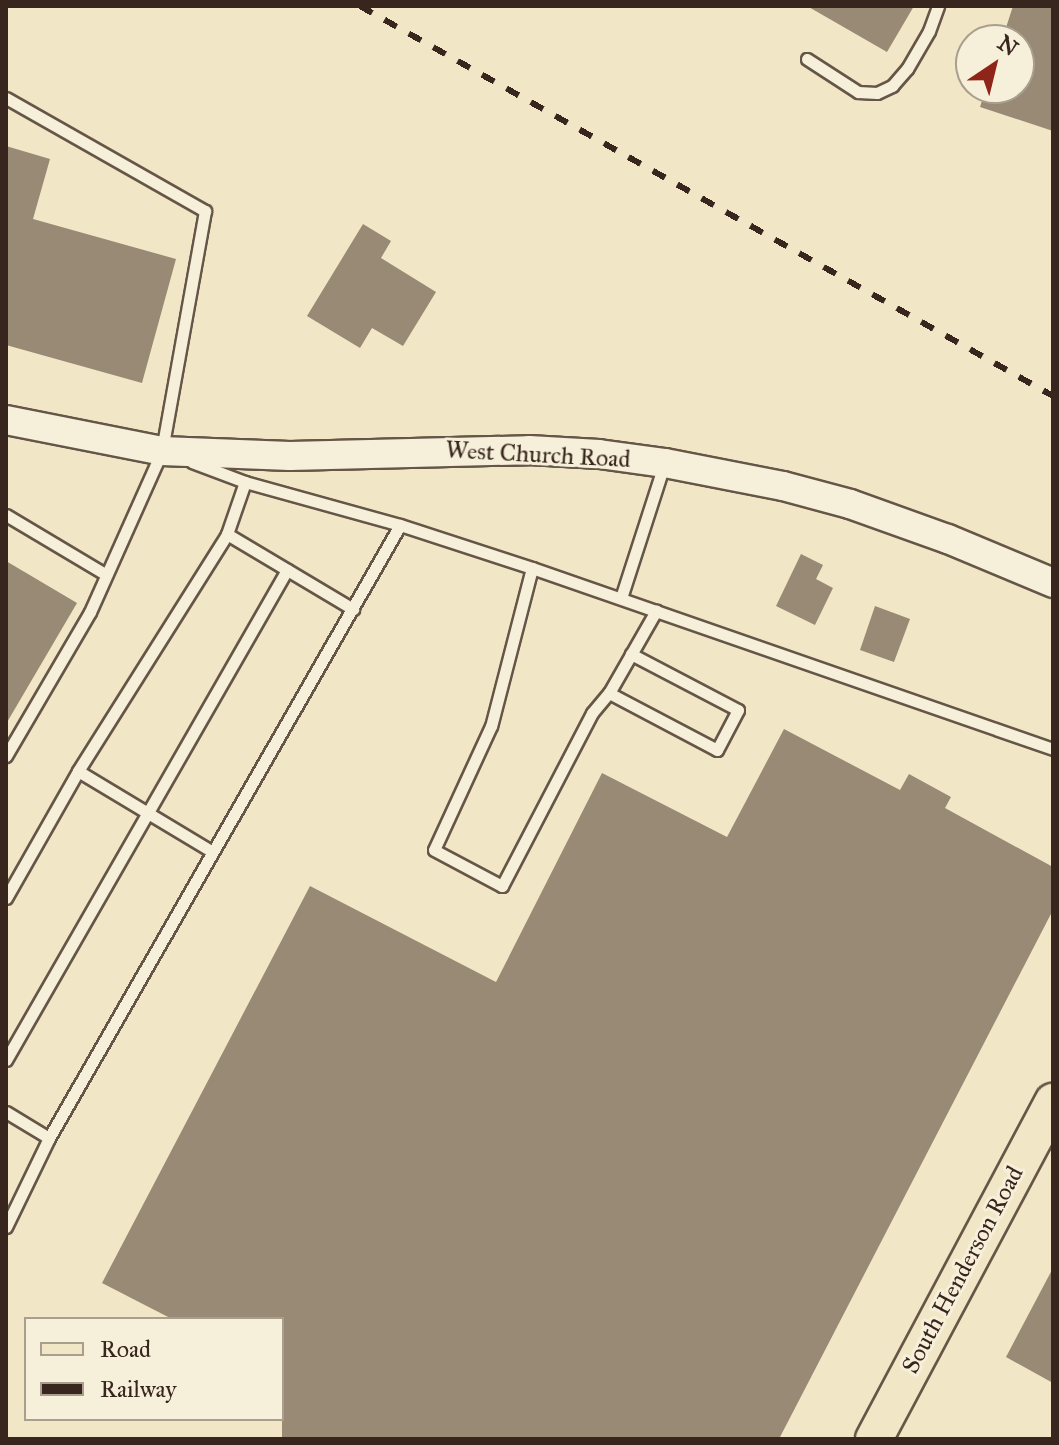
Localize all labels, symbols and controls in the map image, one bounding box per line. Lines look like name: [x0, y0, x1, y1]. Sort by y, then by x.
north arrow: [955, 24, 1035, 104]
text: N: [993, 29, 1023, 62]
street label: West Church Road: [445, 436, 631, 474]
street label: South Henderson Road: [896, 1161, 1030, 1379]
legend: [24, 1317, 284, 1421]
text: Road: [100, 1334, 151, 1364]
text: Railway: [100, 1374, 177, 1404]

